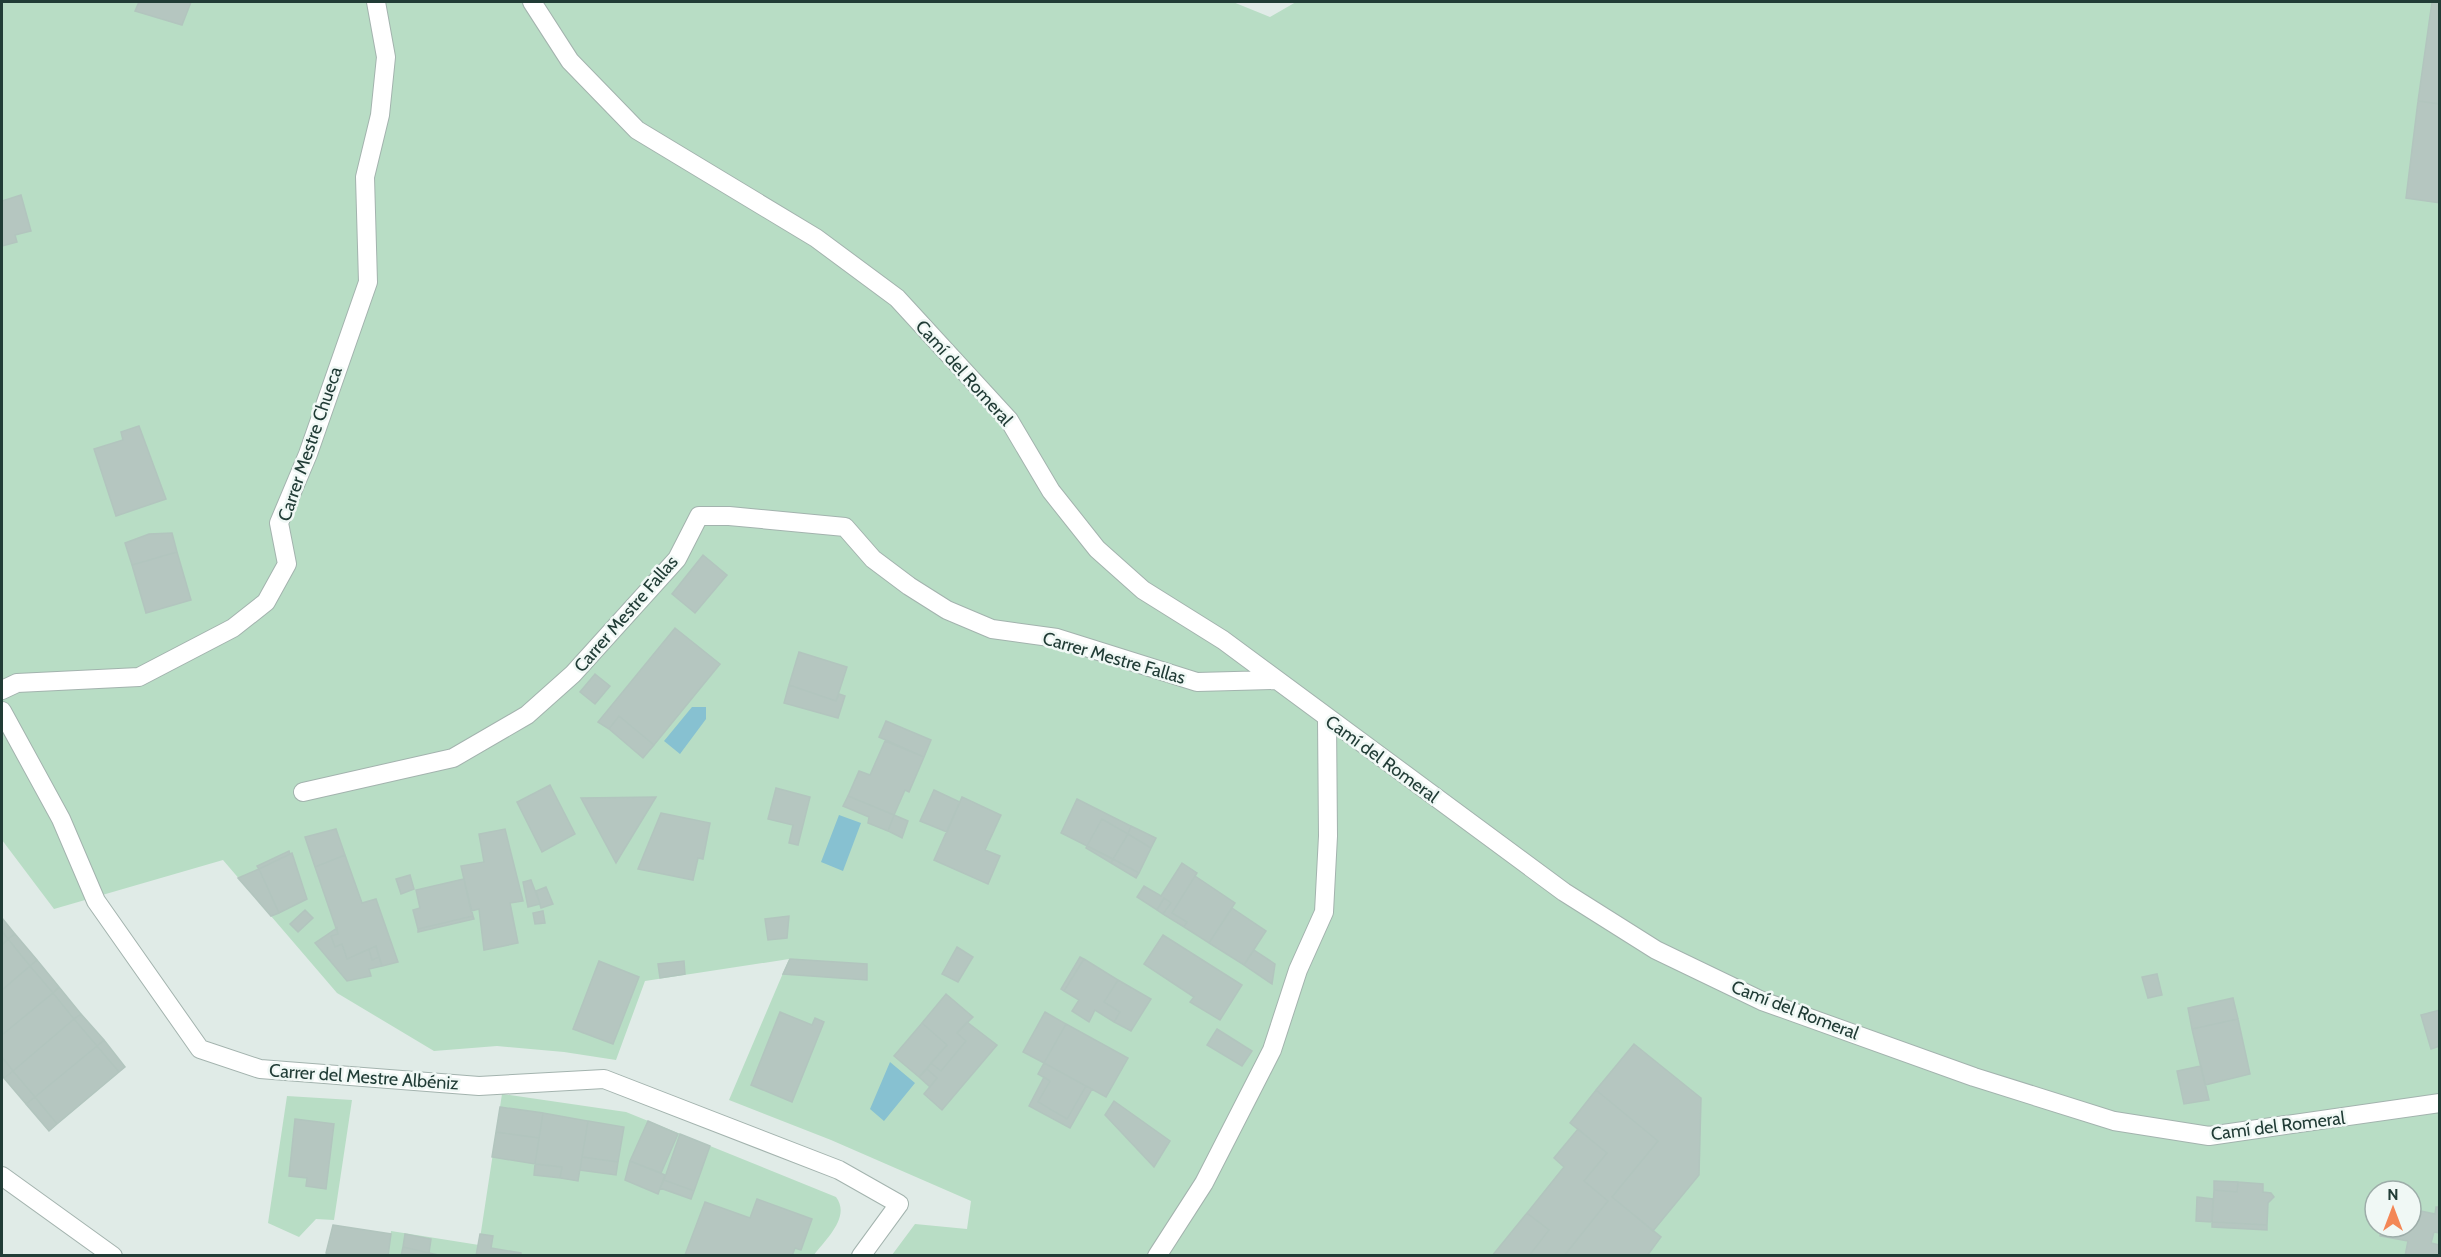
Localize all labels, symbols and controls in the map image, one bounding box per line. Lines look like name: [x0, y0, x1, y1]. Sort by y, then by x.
street label: Camí del Romeral: [911, 316, 1018, 431]
street label: Carrer Mestre Chueca: [273, 363, 347, 524]
street label: Carrer Mestre Fallas: [569, 551, 683, 677]
street label: Carrer Mestre Fallas: [1040, 627, 1188, 689]
street label: Camí del Romeral: [1321, 710, 1444, 808]
street label: Camí del Romeral: [1728, 976, 1863, 1045]
street label: Carrer del Mestre Albéniz: [268, 1059, 460, 1095]
street label: Camí del Romeral: [2210, 1107, 2347, 1145]
north arrow: [2363, 1179, 2423, 1239]
text: N: [2387, 1185, 2399, 1204]

